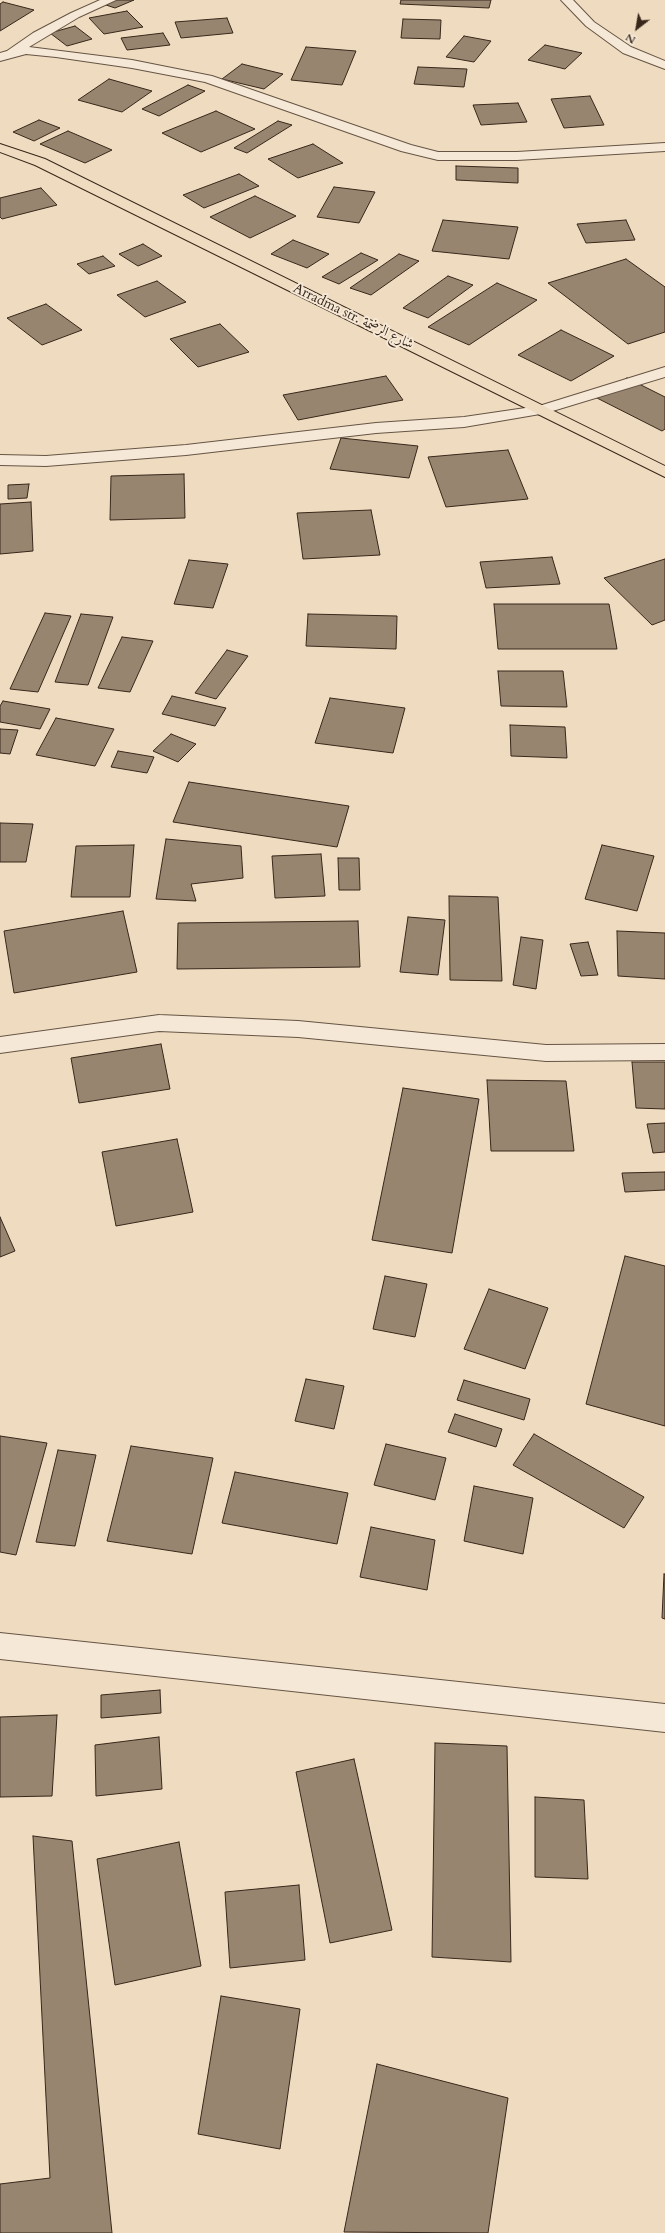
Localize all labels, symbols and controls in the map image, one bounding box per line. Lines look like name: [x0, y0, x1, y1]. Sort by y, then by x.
north arrow: [617, 8, 657, 48]
text: N: [623, 30, 639, 48]
street label: Arradma str. شارع الرضمة: [290, 281, 416, 353]

